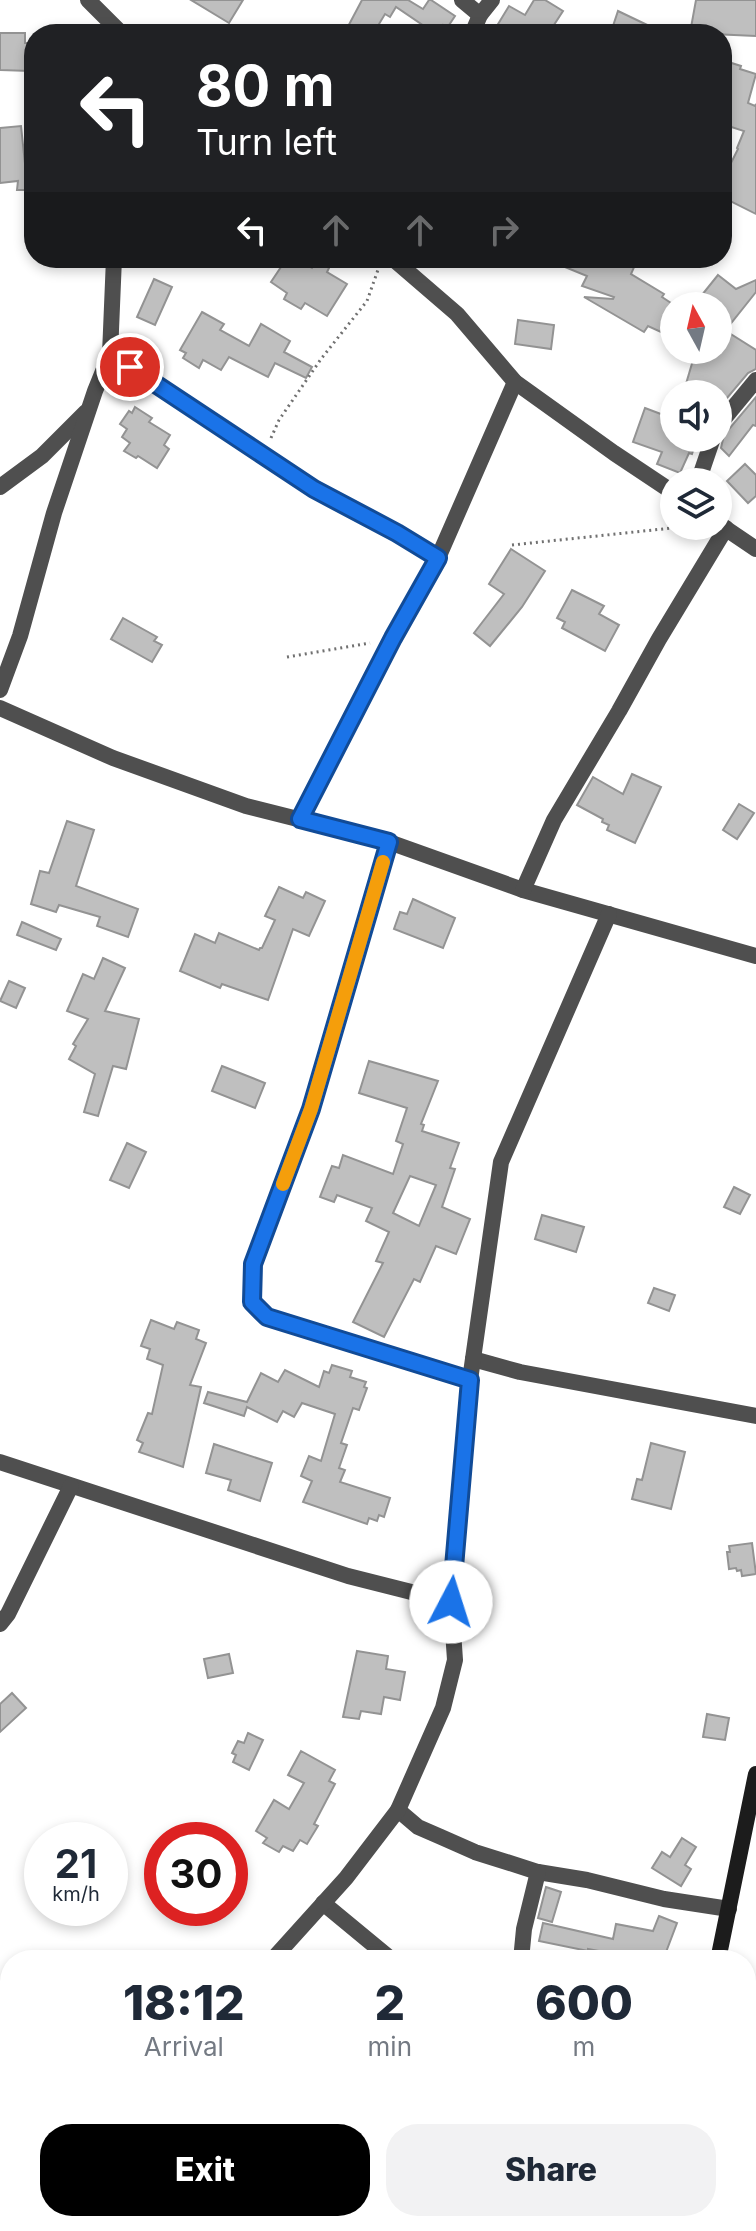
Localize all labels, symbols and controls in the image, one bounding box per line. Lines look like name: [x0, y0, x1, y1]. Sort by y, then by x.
text: 80 m: [196, 52, 335, 120]
icon: left: [64, 56, 168, 160]
text: Turn left: [196, 120, 337, 164]
icon: left: [230, 208, 274, 252]
icon: ahead: [314, 208, 358, 252]
icon: ahead: [398, 208, 442, 252]
icon: right: [482, 208, 526, 252]
north arrow: [660, 292, 732, 364]
map controls: [660, 292, 732, 540]
pin: [96, 333, 164, 401]
icon: arrive: [108, 345, 152, 389]
button: sound: [660, 380, 732, 452]
button: layers: [660, 468, 732, 540]
position arrow: [409, 1560, 493, 1644]
speed limit sign: 30: [144, 1822, 248, 1926]
text: 21: [55, 1839, 97, 1888]
text: km/h: [52, 1882, 100, 1906]
text: 18:12: [123, 1973, 245, 2032]
text: 2: [374, 1973, 405, 2032]
text: 600: [535, 1973, 633, 2032]
text: Arrival: [144, 2031, 224, 2062]
text: min: [368, 2031, 412, 2062]
text: m: [573, 2031, 595, 2062]
button: Exit: [40, 2124, 370, 2216]
button: Share: [386, 2124, 716, 2216]

